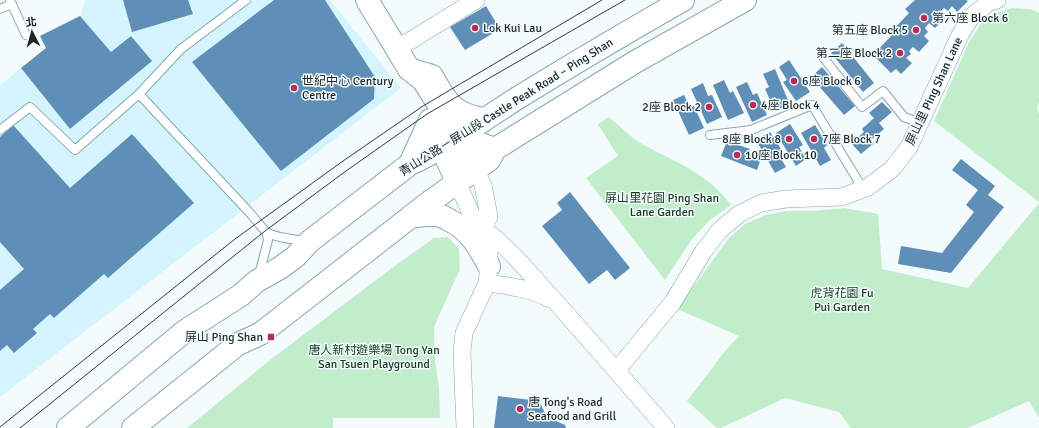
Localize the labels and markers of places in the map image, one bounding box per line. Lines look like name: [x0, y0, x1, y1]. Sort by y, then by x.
place label: 第六座 Block 6: [932, 11, 1008, 26]
marker: 第六座 Block 6: [919, 13, 929, 23]
place label: Lok Kui Lau: [483, 21, 542, 36]
marker: Lok Kui Lau: [470, 23, 480, 33]
place label: 第五座 Block 5: [832, 23, 908, 38]
marker: 第五座 Block 5: [911, 25, 921, 35]
place label: 第二座 Block 2: [816, 46, 892, 61]
marker: 第二座 Block 2: [895, 48, 905, 58]
place label: 世紀中心 Century Centre: [302, 74, 394, 103]
place label: 6座 Block 6: [802, 74, 861, 89]
marker: 6座 Block 6: [789, 76, 799, 86]
marker: 世紀中心 Century Centre: [289, 83, 299, 93]
place label: 4座 Block 4: [761, 98, 820, 113]
place label: 2座 Block 2: [642, 100, 701, 115]
marker: 4座 Block 4: [748, 100, 758, 110]
marker: 2座 Block 2: [704, 102, 714, 112]
place label: 8座 Block 8: [722, 132, 781, 147]
place label: 7座 Block 7: [822, 132, 881, 147]
marker: 8座 Block 8: [784, 134, 794, 144]
marker: 7座 Block 7: [809, 134, 819, 144]
place label: 10座 Block 10: [745, 148, 817, 163]
marker: 10座 Block 10: [732, 150, 742, 160]
place label: 屏山 Ping Shan: [185, 330, 263, 345]
marker: 屏山 Ping Shan: [266, 332, 276, 342]
place label: 唐 Tong's Road Seafood and Grill: [528, 395, 617, 424]
marker: 唐 Tong's Road Seafood and Grill: [515, 404, 525, 414]

